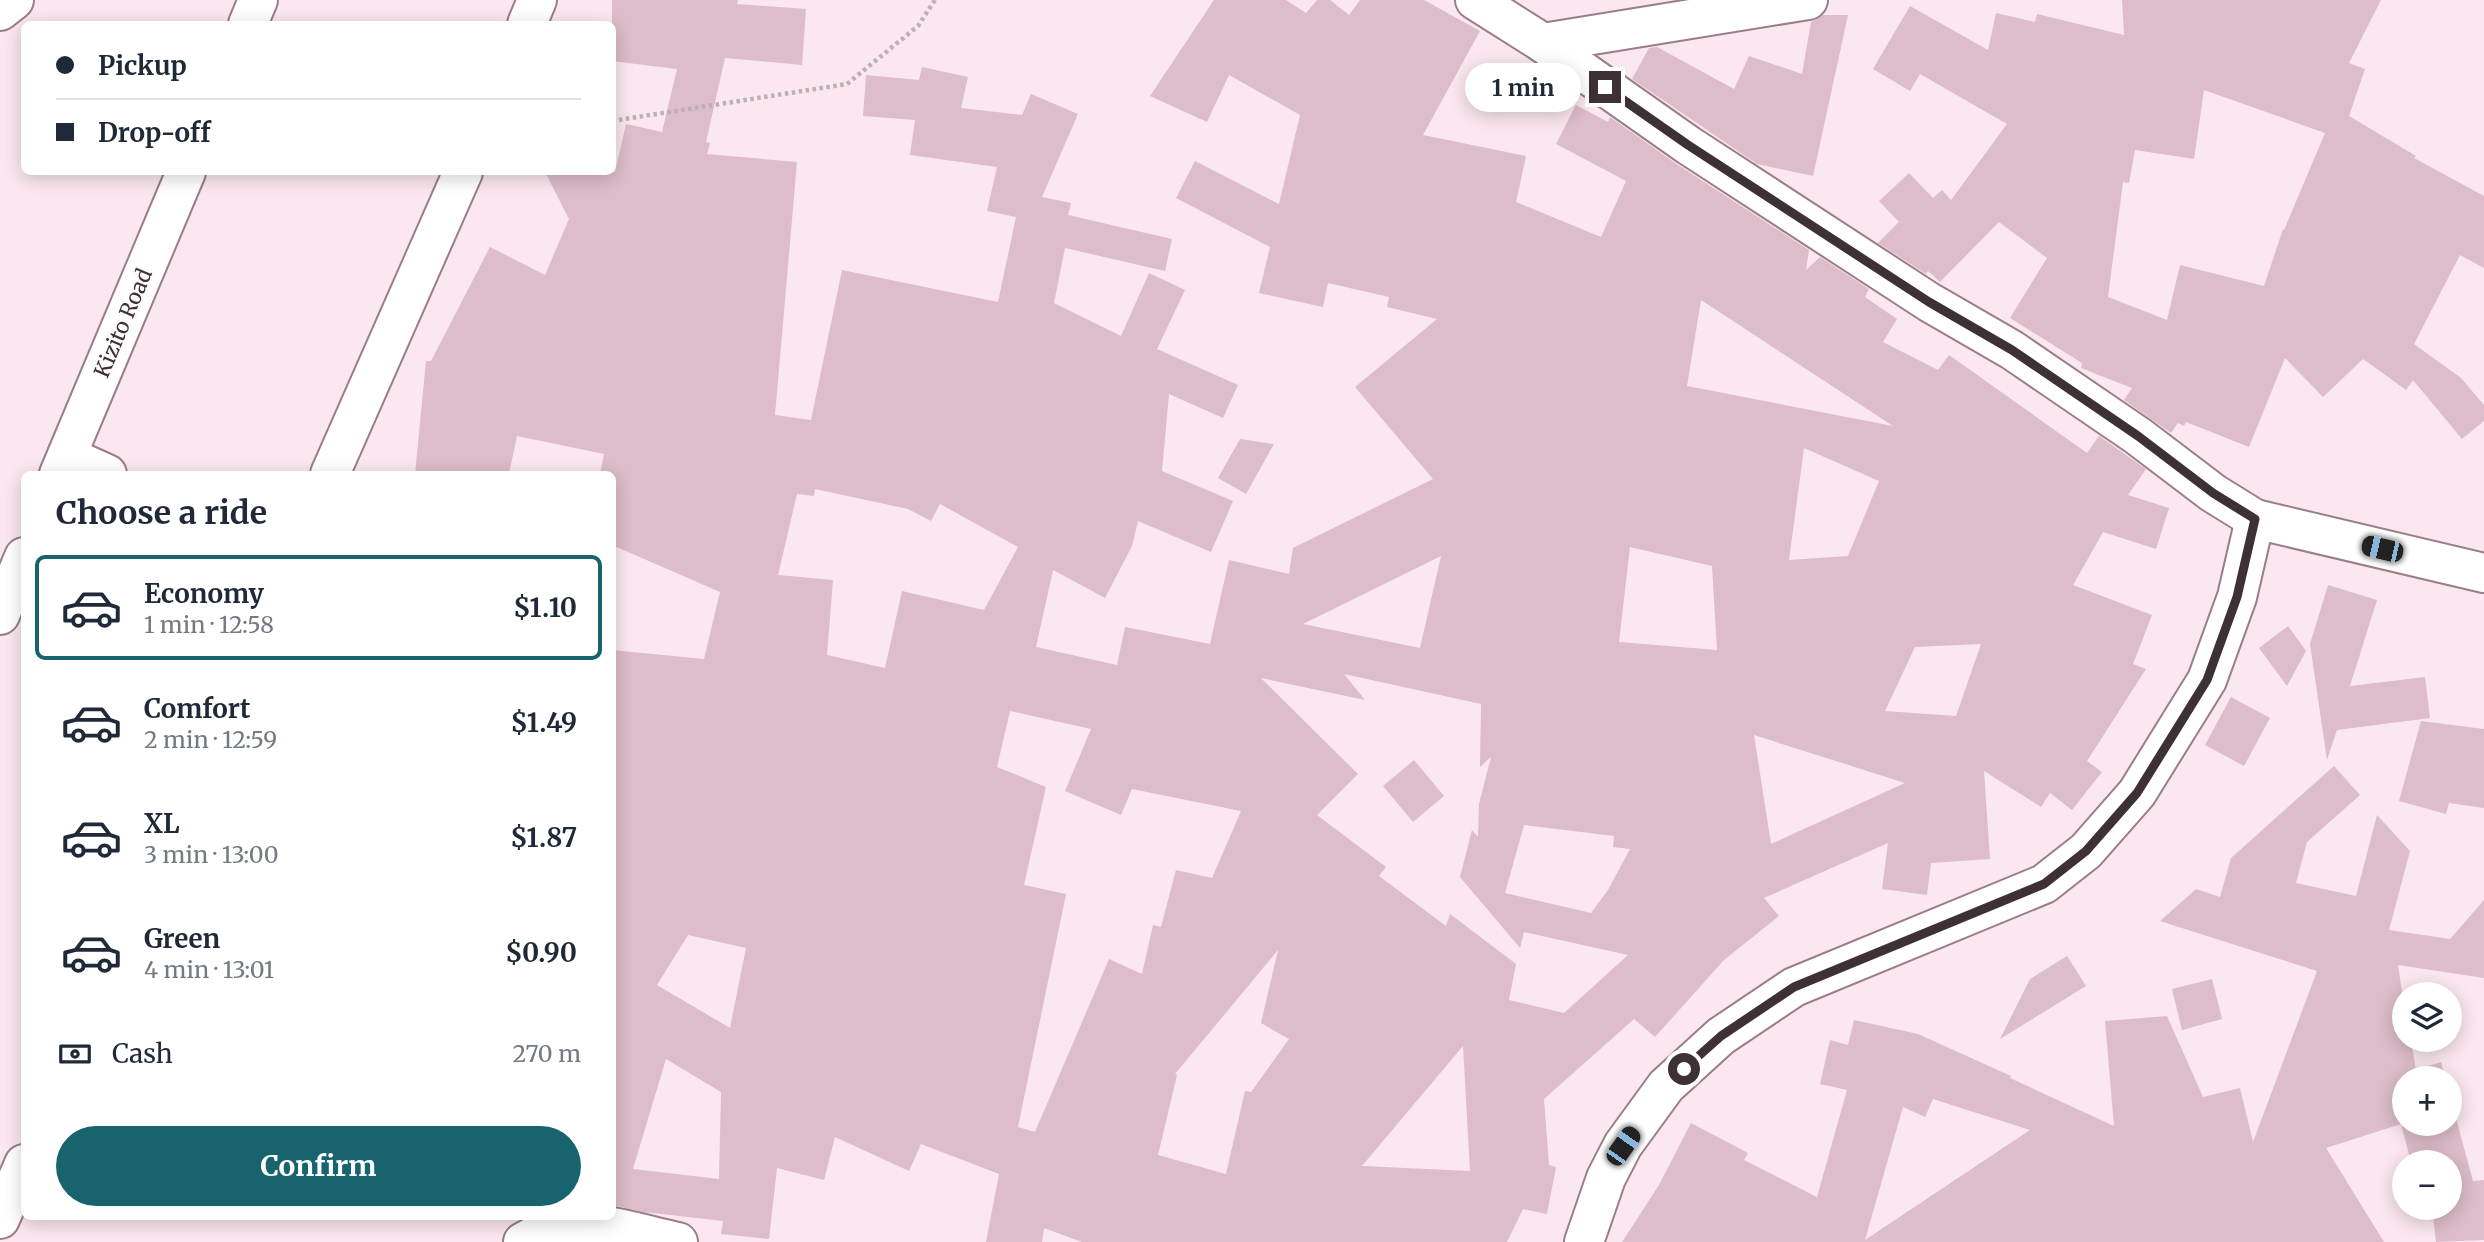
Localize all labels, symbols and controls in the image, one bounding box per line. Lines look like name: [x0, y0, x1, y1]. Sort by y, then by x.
text: Pickup: [98, 49, 187, 82]
callout: 1 min: [1465, 62, 1580, 112]
route end: [1589, 71, 1621, 103]
text: 1 min: [1492, 73, 1554, 102]
text: Drop-off: [98, 116, 211, 149]
street label: Kizito Road: [88, 264, 158, 382]
text: Choose a ride: [56, 493, 267, 533]
car: [2360, 534, 2405, 564]
icon: car: [60, 576, 123, 639]
text: Economy: [144, 577, 264, 610]
text: $1.10: [513, 591, 577, 624]
text: 1 min · 12:58: [144, 610, 274, 639]
icon: car: [60, 691, 123, 754]
text: Comfort: [144, 692, 250, 725]
text: $1.49: [510, 706, 577, 739]
text: 2 min · 12:59: [144, 725, 277, 754]
icon: car: [60, 806, 123, 869]
text: XL: [144, 807, 180, 840]
text: $1.87: [510, 821, 577, 854]
text: 3 min · 13:00: [144, 840, 279, 869]
icon: car: [60, 921, 123, 984]
text: Green: [144, 922, 220, 955]
text: $0.90: [505, 936, 577, 969]
text: 4 min · 13:01: [144, 955, 274, 984]
map controls: [2392, 982, 2462, 1220]
button: layers: [2392, 982, 2462, 1052]
icon: cash: [56, 1035, 94, 1073]
text: Cash: [112, 1037, 173, 1070]
text: 270 m: [513, 1039, 581, 1068]
route start: [1668, 1053, 1700, 1085]
button: +: [2392, 1066, 2462, 1136]
car: [1603, 1123, 1644, 1169]
button: Confirm: [56, 1126, 581, 1206]
button: −: [2392, 1150, 2462, 1220]

